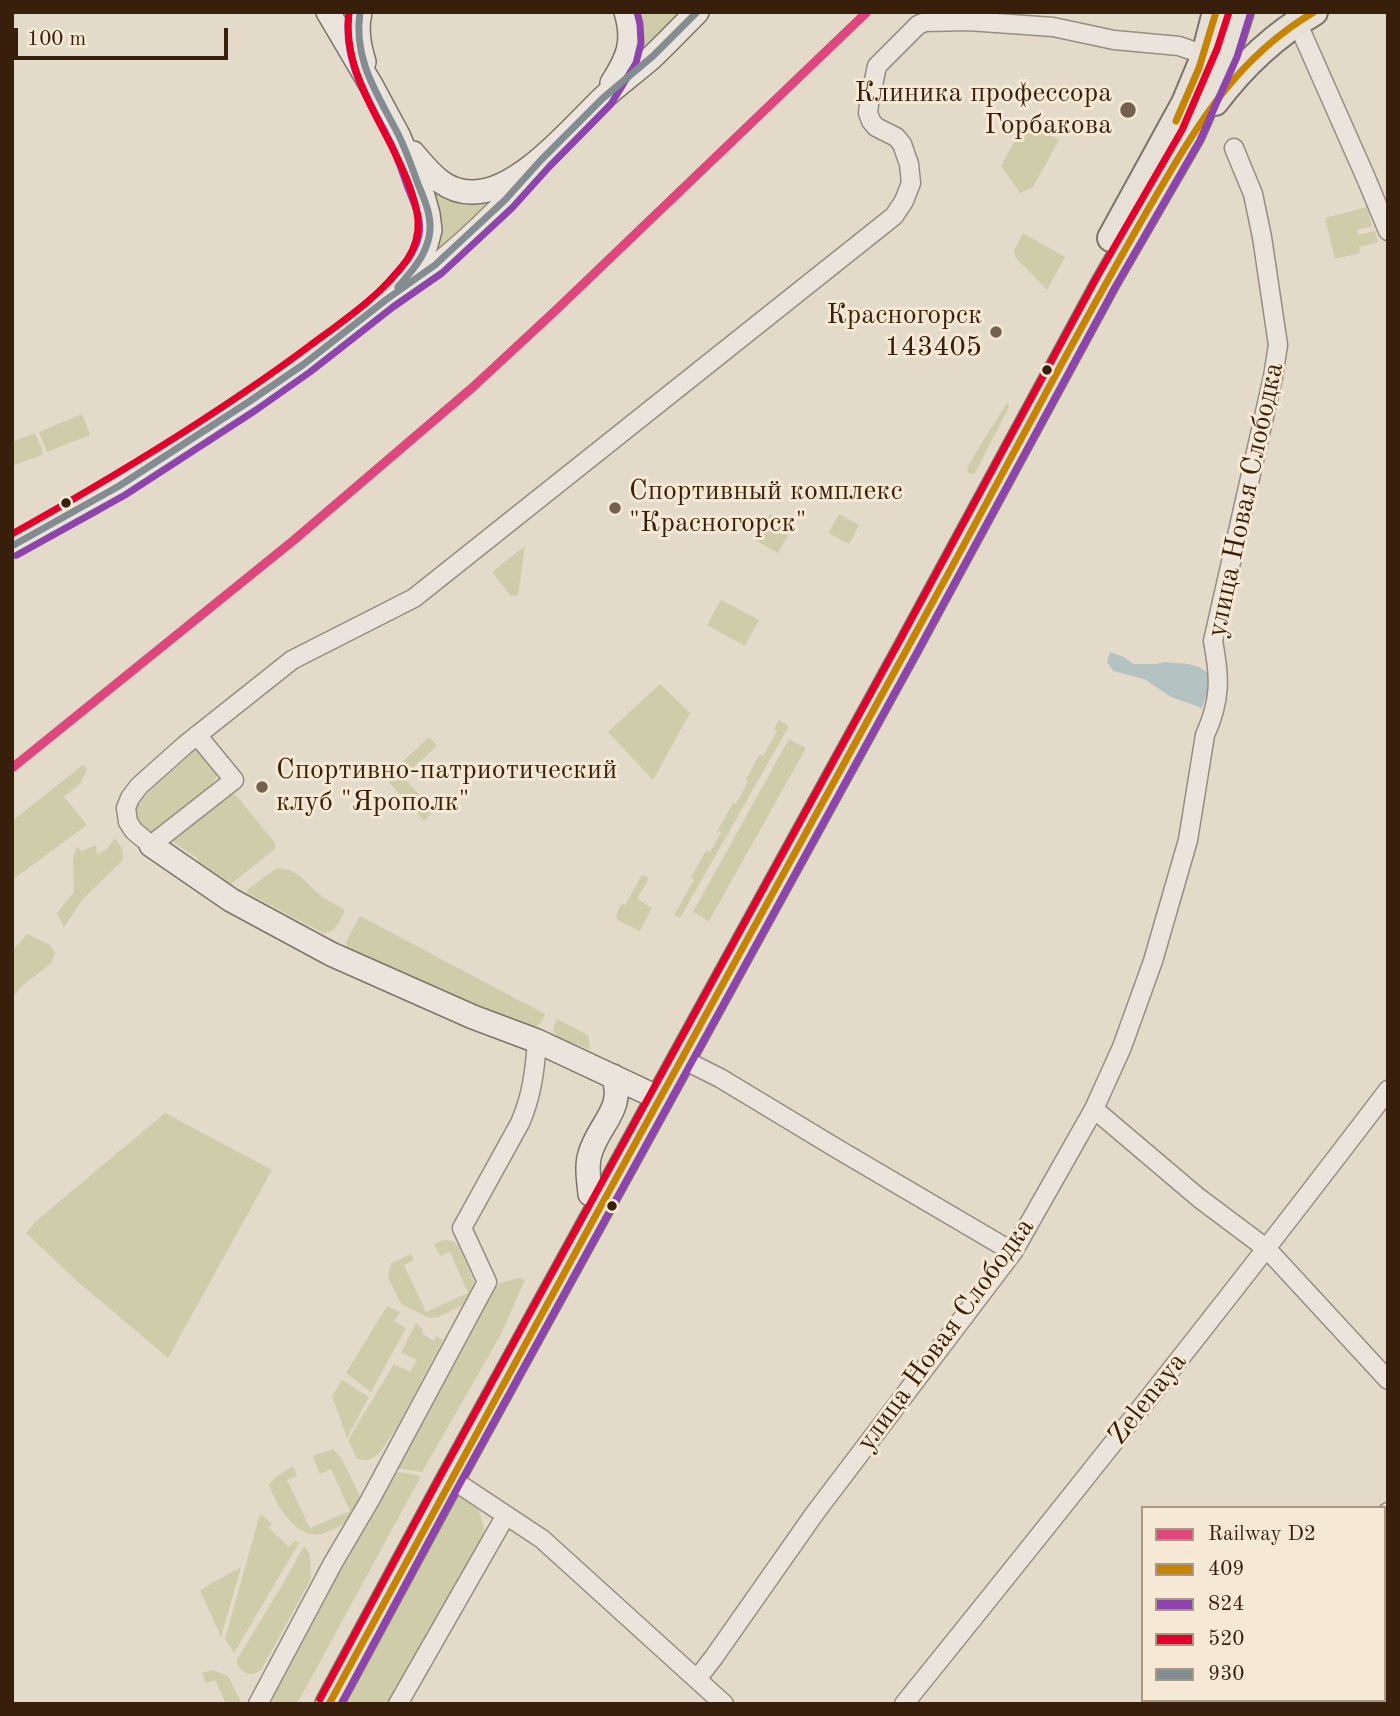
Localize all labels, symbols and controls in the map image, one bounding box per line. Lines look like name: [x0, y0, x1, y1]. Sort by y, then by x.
scale bar: [18, 14, 231, 58]
text: 100 m: [27, 29, 86, 50]
place label: Клиника профессора Горбакова: [854, 77, 1112, 143]
marker: Клиника профессора Горбакова: [1118, 100, 1138, 120]
place label: Красногорск 143405: [826, 299, 982, 365]
marker: Красногорск 143405: [988, 324, 1004, 340]
street label: улица Новая Слободка: [1200, 359, 1292, 641]
unlabelled marker: [1040, 363, 1054, 377]
place label: Спортивный комплекс "Красногорск": [629, 475, 903, 541]
unlabelled marker: [59, 496, 73, 510]
marker: Спортивный комплекс "Красногорск": [607, 500, 623, 516]
place label: Спортивно-патриотический клуб "Ярополк": [276, 754, 617, 820]
marker: Спортивно-патриотический клуб "Ярополк": [254, 779, 270, 795]
unlabelled marker: [605, 1199, 619, 1213]
street label: улица Новая Слободка: [850, 1212, 1042, 1458]
street label: Zelenaya: [1102, 1346, 1194, 1452]
legend: [1141, 1506, 1386, 1702]
text: Railway D2: [1208, 1524, 1316, 1545]
text: 409: [1208, 1559, 1245, 1580]
text: 824: [1208, 1594, 1245, 1615]
text: 520: [1208, 1629, 1245, 1650]
text: 930: [1208, 1664, 1245, 1685]

